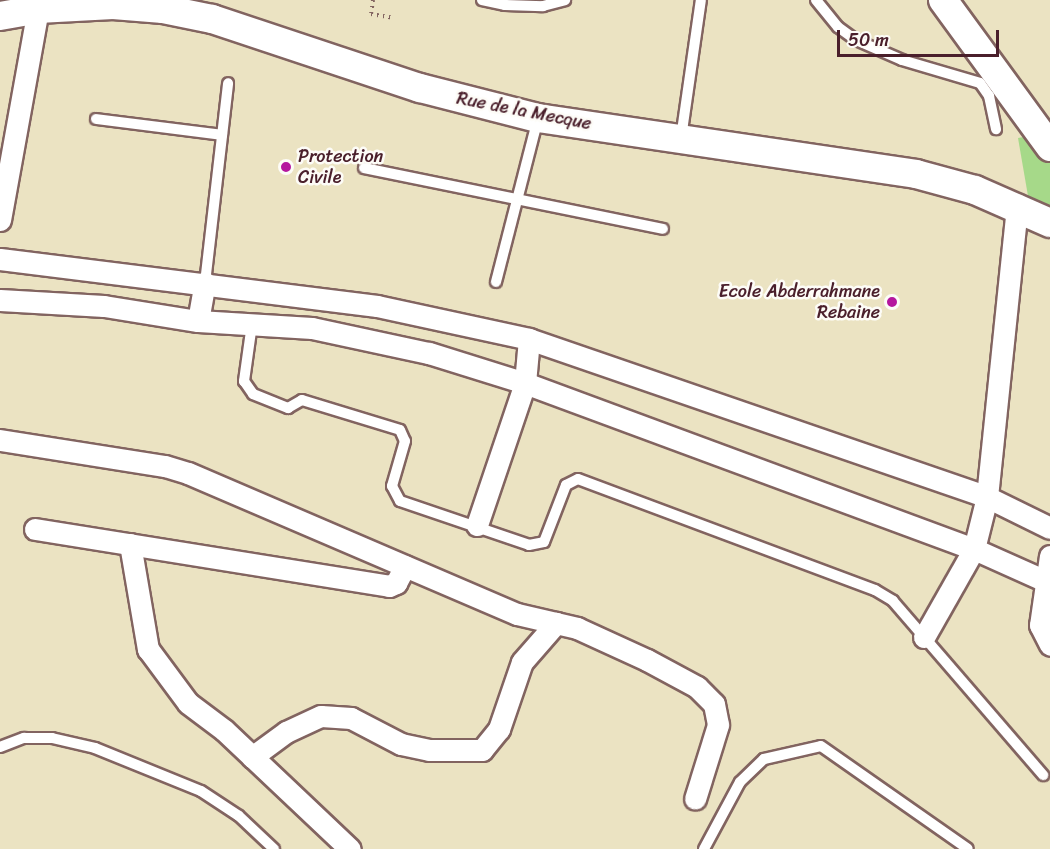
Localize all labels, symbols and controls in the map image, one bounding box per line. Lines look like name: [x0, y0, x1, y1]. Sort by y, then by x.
scale bar: [840, 18, 1002, 56]
text: 50 m: [848, 24, 889, 56]
street label: Rue de la Mecque: [455, 87, 593, 135]
place label: Protection Civile: [298, 146, 383, 188]
marker: Protection Civile: [279, 160, 293, 174]
place label: Ecole Abderrahmane Rebaine: [717, 281, 880, 324]
marker: Ecole Abderrahmane Rebaine: [885, 295, 899, 309]

